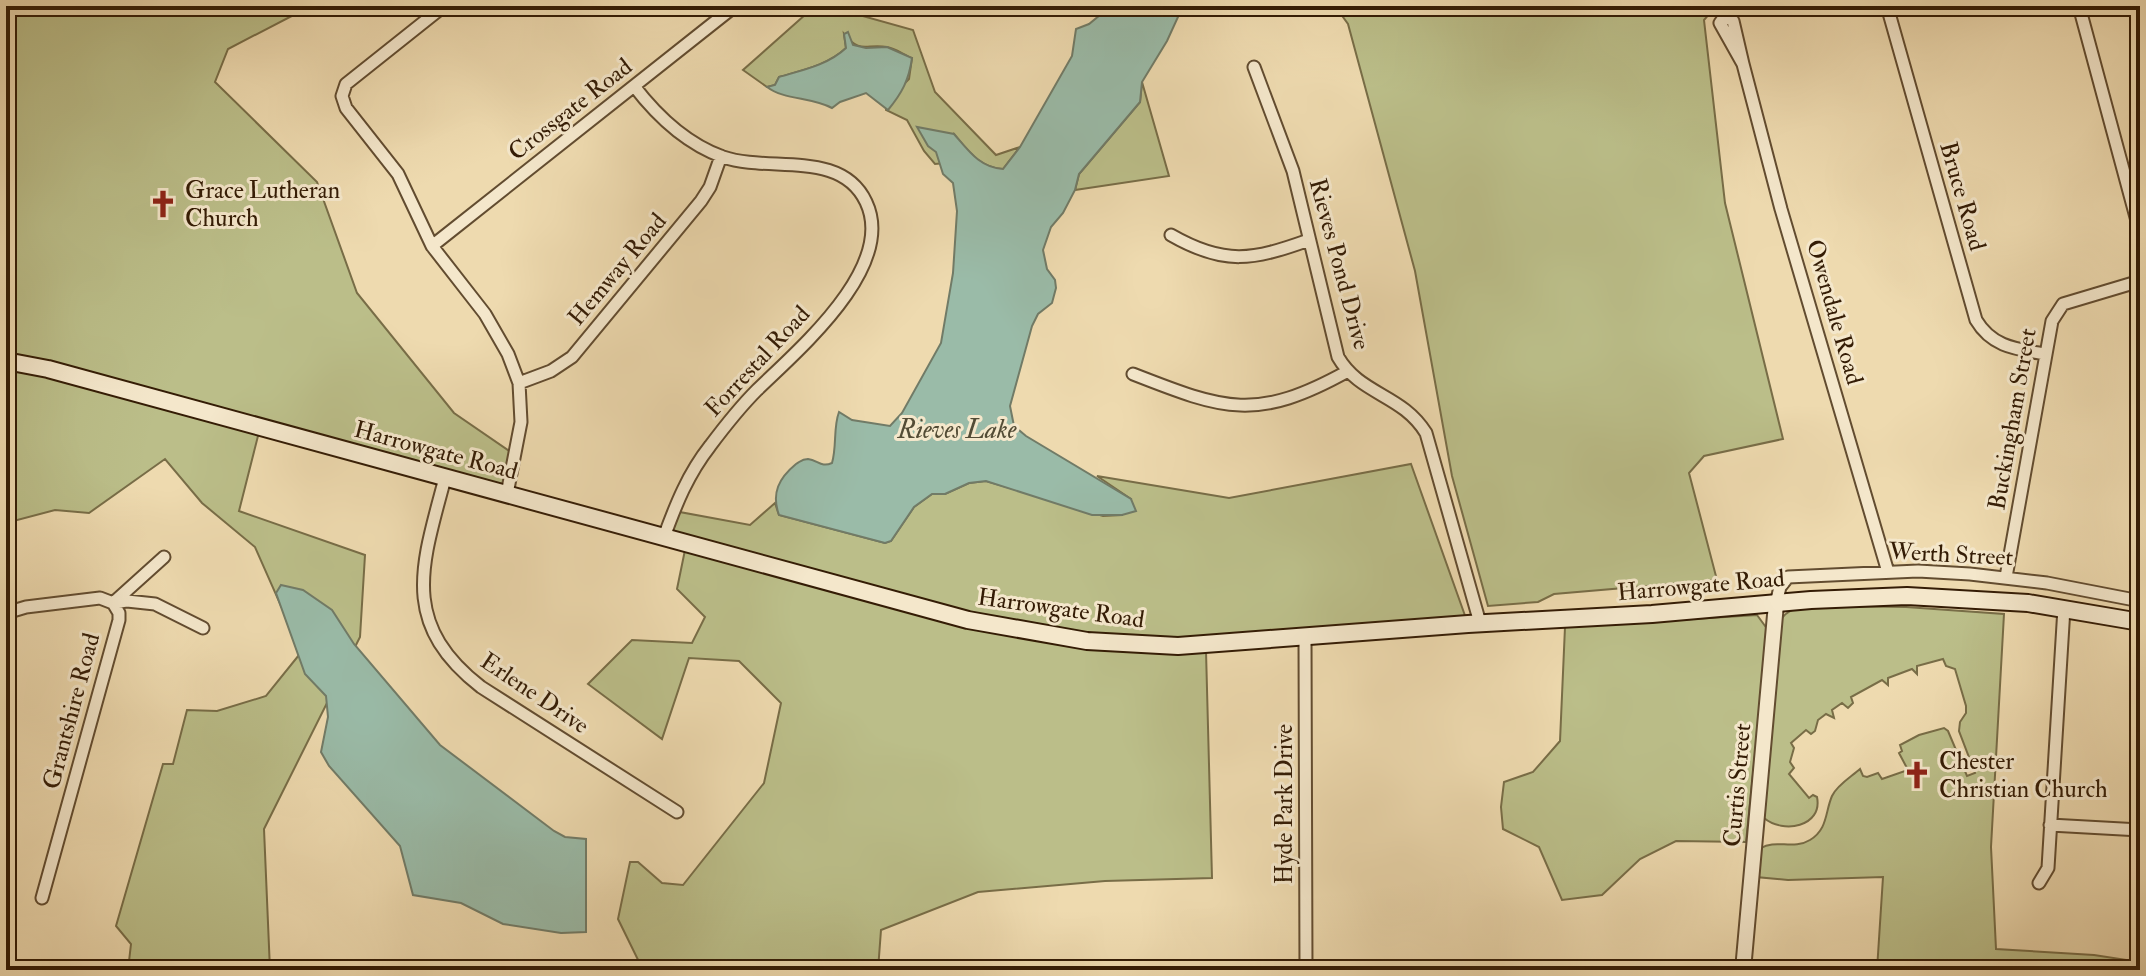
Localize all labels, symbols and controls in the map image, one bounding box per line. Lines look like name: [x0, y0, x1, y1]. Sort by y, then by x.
street label: Crossgate Road: [502, 51, 639, 167]
street label: Bruce Road: [1932, 138, 1993, 254]
place label: Grace Lutheran Church: [185, 175, 340, 234]
street label: Rieves Pond Drive: [1302, 175, 1377, 353]
church icon: Grace Lutheran Church: [148, 189, 178, 219]
street label: Hemway Road: [561, 206, 674, 332]
street label: Owendale Road: [1799, 236, 1870, 388]
street label: Forrestal Road: [698, 299, 817, 424]
street label: Buckingham Street: [1981, 326, 2044, 512]
street label: Harrowgate Road: [351, 414, 521, 487]
water label: Rieves Lake: [897, 414, 1017, 446]
street label: Werth Street: [1887, 536, 2014, 573]
street label: Harrowgate Road: [1616, 563, 1786, 608]
street label: Harrowgate Road: [976, 581, 1146, 636]
street label: Grantshire Road: [36, 630, 107, 793]
street label: Erlene Drive: [474, 646, 595, 741]
street label: Curtis Street: [1717, 722, 1758, 848]
street label: Hyde Park Drive: [1269, 724, 1300, 884]
place label: Chester Christian Church: [1939, 746, 2108, 805]
church icon: Chester Christian Church: [1902, 760, 1932, 790]

